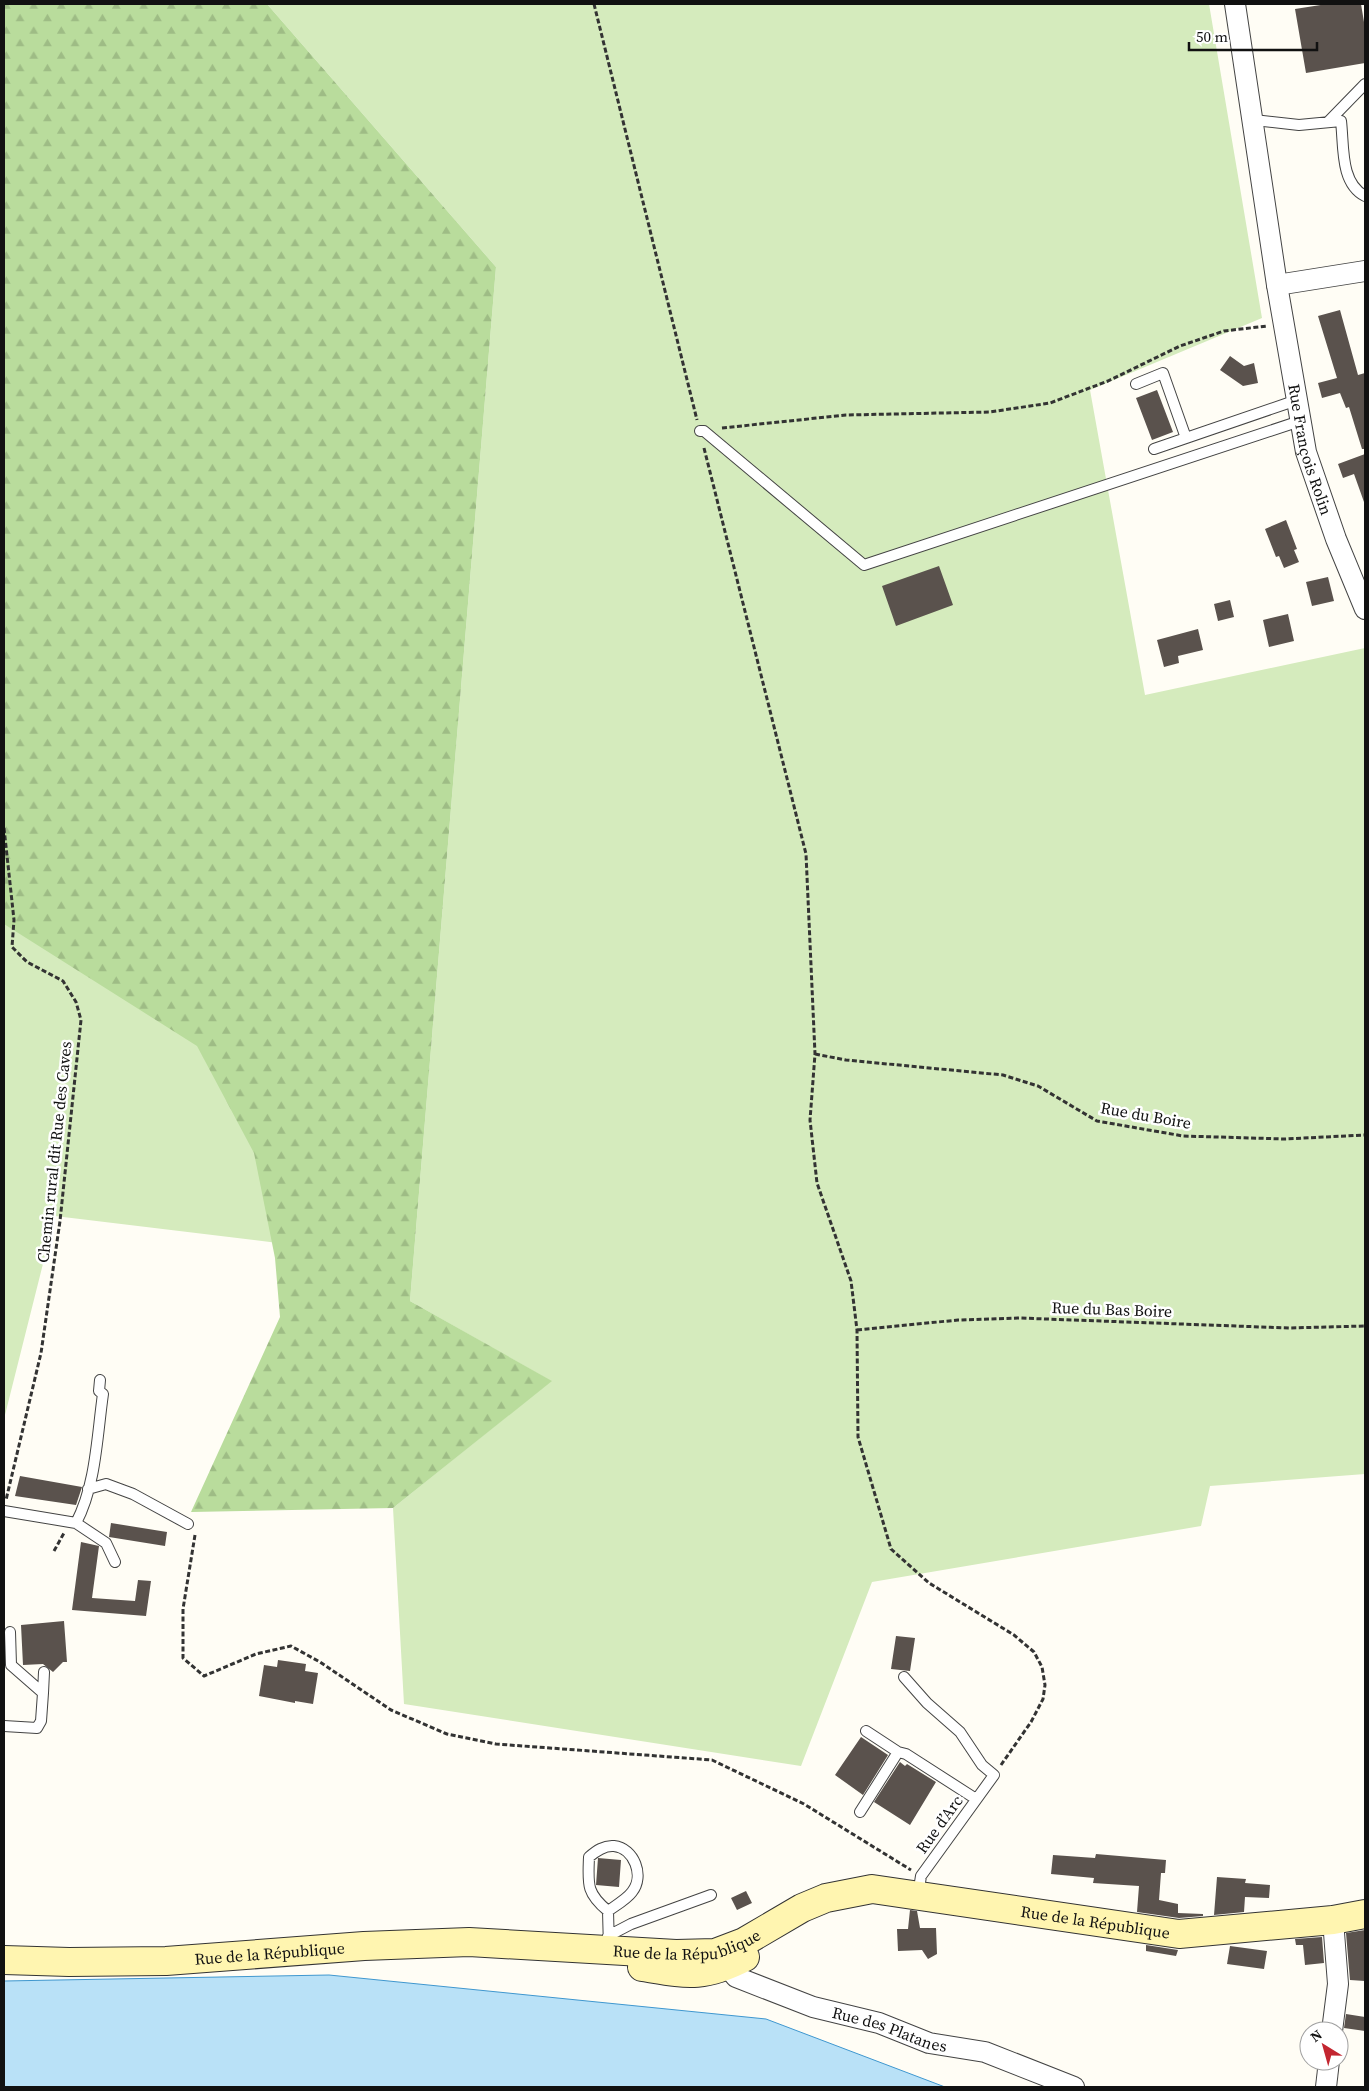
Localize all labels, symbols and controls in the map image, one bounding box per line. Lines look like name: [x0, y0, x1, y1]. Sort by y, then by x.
scale bar: [1189, 20, 1316, 52]
text: 50 m: [1196, 26, 1228, 47]
street label: Rue François Rolin: [1283, 382, 1338, 518]
street label: Chemin rural dit Rue des Caves: [31, 1040, 77, 1264]
street label: Rue du Boire: [1099, 1096, 1193, 1134]
street label: Rue du Bas Boire: [1051, 1296, 1173, 1322]
street label: Rue d’Arc: [910, 1790, 968, 1858]
street label: Rue de la République: [1019, 1900, 1172, 1944]
street label: Rue de la République: [612, 1924, 764, 1965]
street label: Rue de la République: [194, 1936, 346, 1970]
street label: Rue des Platanes: [830, 2001, 949, 2057]
north arrow: [1299, 2021, 1349, 2071]
text: N: [1306, 2025, 1326, 2047]

